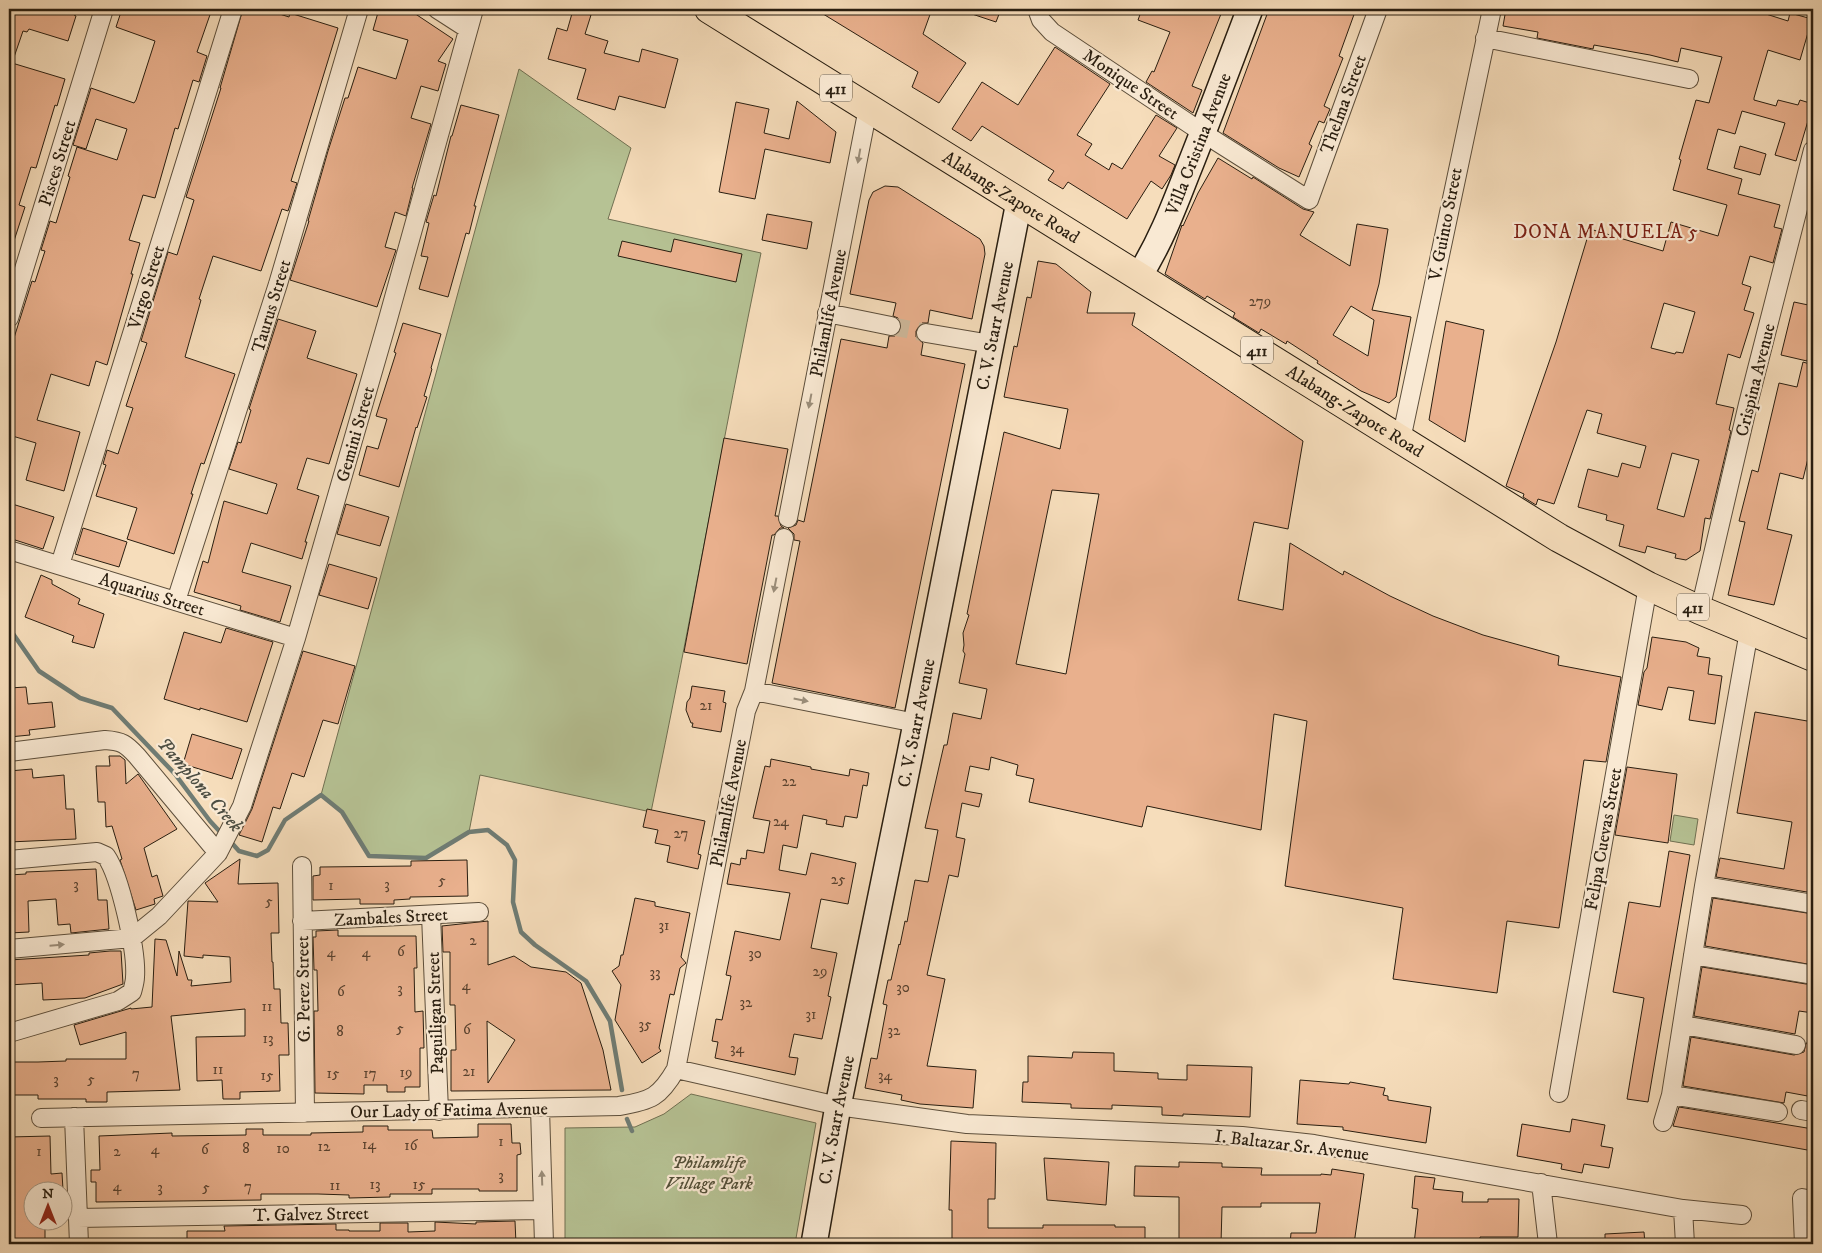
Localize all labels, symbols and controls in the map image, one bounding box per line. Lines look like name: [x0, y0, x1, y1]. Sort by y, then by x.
street label: Monique Street: [1078, 45, 1183, 125]
street label: Thelma Street: [1316, 52, 1372, 157]
street label: Villa Cristina Avenue: [1161, 70, 1237, 220]
road number: 411: [820, 75, 852, 102]
street label: Pisces Street: [34, 117, 82, 209]
street label: Alabang-Zapote Road: [938, 147, 1083, 249]
one-way arrow: [855, 149, 863, 164]
street label: V. Guinto Street: [1424, 166, 1468, 284]
district label: DONA MANUELA 5: [1513, 221, 1699, 244]
street label: Virgo Street: [123, 242, 170, 333]
street label: Philamlife Avenue: [806, 247, 852, 379]
street label: Taurus Street: [247, 257, 297, 356]
street label: C. V. Starr Avenue: [972, 260, 1019, 392]
house number: 279: [1249, 292, 1271, 311]
street label: Crispina Avenue: [1731, 321, 1781, 439]
road number: 411: [1241, 336, 1273, 364]
street label: Alabang-Zapote Road: [1282, 361, 1427, 463]
street label: Gemini Street: [332, 384, 380, 485]
one-way arrow: [806, 394, 814, 410]
street label: Aquarius Street: [96, 568, 207, 621]
one-way arrow: [770, 578, 778, 594]
road number: 411: [1677, 594, 1709, 620]
street label: C. V. Starr Avenue: [893, 657, 941, 790]
house number: 21: [700, 696, 712, 715]
one-way arrow: [794, 697, 810, 705]
water label: Pamplona Creek: [152, 733, 247, 838]
street label: Philamlife Avenue: [706, 737, 752, 869]
street label: Felipa Cuevas Street: [1581, 766, 1627, 912]
house number: 22: [782, 772, 797, 791]
house number: 24: [773, 812, 789, 831]
house number: 27: [674, 824, 689, 843]
house number: 25: [831, 870, 846, 889]
house number: 5: [438, 871, 446, 890]
house number: 3: [73, 875, 79, 894]
house number: 3: [384, 875, 390, 894]
house number: 1: [328, 876, 334, 895]
house number: 5: [265, 892, 273, 911]
street label: Zambales Street: [334, 904, 449, 932]
house number: 31: [658, 916, 670, 935]
house number: 2: [469, 931, 477, 950]
street label: G. Perez Street: [292, 935, 316, 1042]
one-way arrow: [50, 941, 66, 949]
house number: 6: [397, 942, 406, 961]
house number: 4: [327, 943, 336, 962]
house number: 4: [362, 943, 371, 962]
house number: 30: [748, 944, 762, 963]
street label: Paguiligan Street: [423, 951, 449, 1075]
house number: 29: [813, 962, 827, 981]
house number: 33: [649, 963, 661, 982]
house number: 4: [462, 976, 471, 995]
house number: 30: [896, 978, 910, 997]
house number: 3: [397, 979, 403, 998]
house number: 6: [337, 982, 346, 1001]
house number: 32: [740, 993, 753, 1012]
house number: 11: [261, 997, 273, 1016]
house number: 31: [805, 1005, 817, 1024]
house number: 35: [638, 1015, 652, 1034]
house number: 5: [396, 1019, 404, 1038]
house number: 6: [463, 1020, 472, 1039]
house number: 32: [888, 1021, 901, 1040]
house number: 8: [336, 1022, 344, 1041]
house number: 13: [262, 1029, 274, 1048]
house number: 34: [730, 1039, 744, 1058]
street label: C. V. Starr Avenue: [815, 1054, 860, 1186]
house number: 11: [212, 1060, 224, 1079]
house number: 21: [463, 1062, 475, 1081]
house number: 19: [400, 1063, 412, 1082]
house number: 7: [132, 1064, 140, 1083]
house number: 15: [327, 1064, 340, 1083]
house number: 17: [363, 1064, 377, 1083]
house number: 15: [261, 1066, 274, 1085]
house number: 34: [878, 1066, 892, 1085]
house number: 3: [53, 1070, 59, 1089]
house number: 5: [87, 1070, 95, 1089]
street label: Our Lady of Fatima Avenue: [350, 1098, 548, 1124]
street label: I. Baltazar Sr. Avenue: [1214, 1126, 1370, 1166]
house number: 1: [498, 1132, 504, 1151]
house number: 14: [362, 1135, 376, 1154]
house number: 16: [404, 1136, 419, 1155]
house number: 12: [318, 1137, 331, 1156]
house number: 8: [242, 1139, 250, 1158]
house number: 10: [276, 1139, 290, 1158]
house number: 4: [151, 1140, 160, 1159]
house number: 6: [201, 1140, 210, 1159]
house number: 1: [36, 1142, 42, 1161]
house number: 2: [113, 1142, 121, 1161]
park label: Philamlife Village Park: [665, 1152, 753, 1195]
house number: 3: [498, 1166, 504, 1185]
one-way arrow: [538, 1170, 546, 1186]
house number: 13: [369, 1175, 381, 1194]
house number: 15: [413, 1175, 426, 1194]
house number: 11: [329, 1176, 341, 1195]
house number: 4: [113, 1177, 122, 1196]
house number: 7: [244, 1177, 252, 1196]
house number: 3: [157, 1178, 163, 1197]
house number: 5: [202, 1178, 210, 1197]
north arrow: [22, 1180, 72, 1230]
text: N: [42, 1185, 54, 1203]
street label: T. Galvez Street: [253, 1203, 369, 1227]

